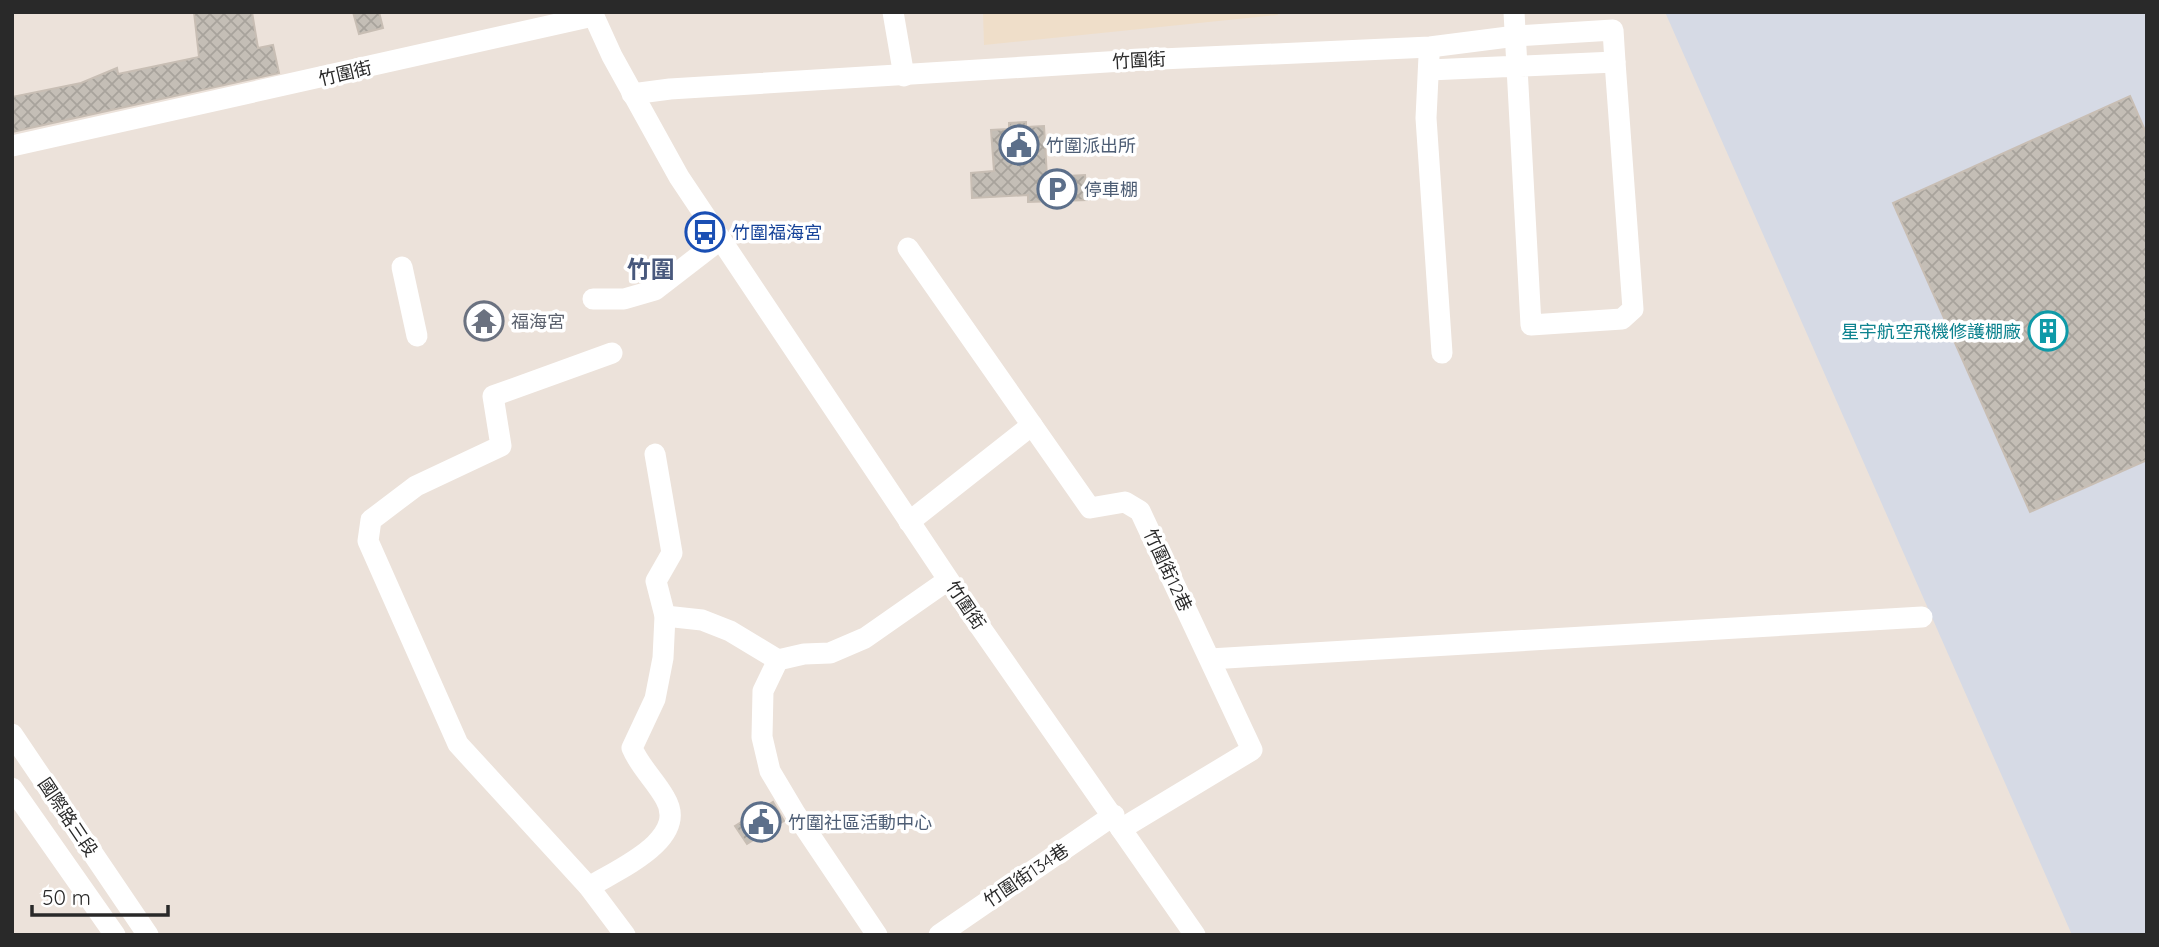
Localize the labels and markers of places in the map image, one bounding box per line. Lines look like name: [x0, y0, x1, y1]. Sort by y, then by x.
public building icon: 竹圍派出所: [998, 124, 1040, 166]
place label: 竹圍派出所: [1046, 134, 1136, 157]
parking icon: 停車棚: [1036, 168, 1078, 210]
place label: 停車棚: [1084, 178, 1138, 201]
bus stop icon: 竹圍福海宮: [684, 211, 726, 253]
place label: 竹圍福海宮: [732, 221, 822, 244]
temple icon: 福海宮: [463, 300, 505, 342]
place label: 福海宮: [511, 310, 565, 333]
building icon: 星宇航空飛機修護棚廠: [2027, 310, 2069, 352]
place label: 星宇航空飛機修護棚廠: [1841, 320, 2021, 343]
public building icon: 竹圍社區活動中心: [740, 801, 782, 843]
place label: 竹圍社區活動中心: [788, 811, 932, 834]

